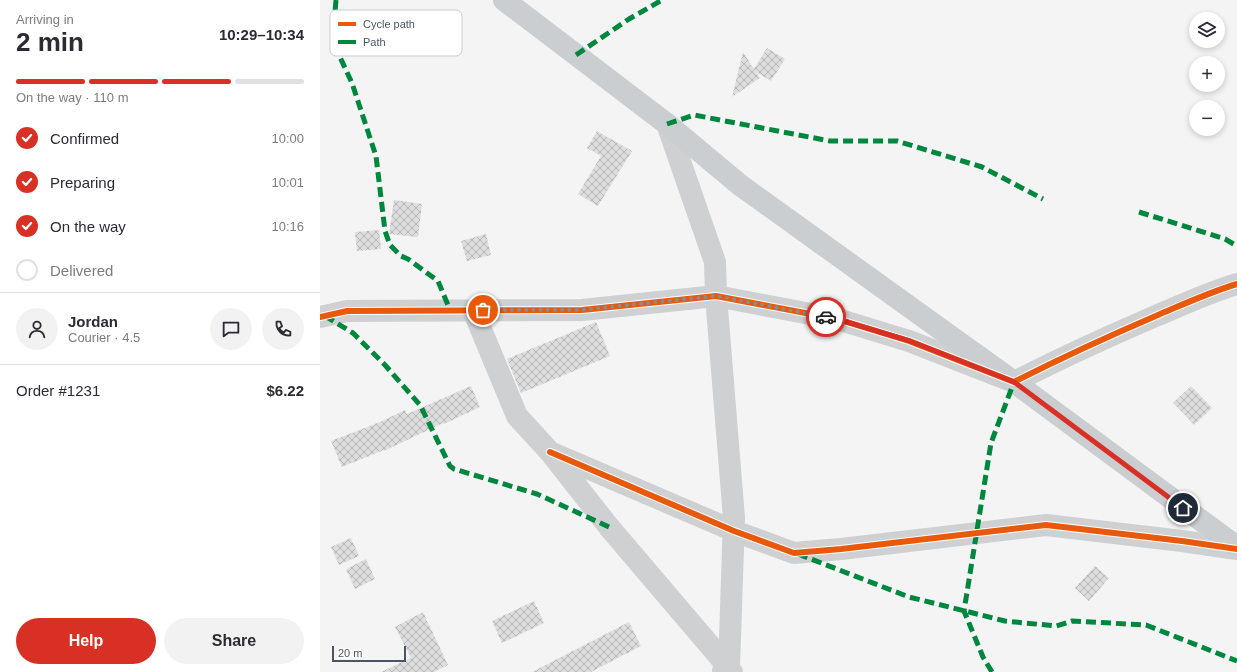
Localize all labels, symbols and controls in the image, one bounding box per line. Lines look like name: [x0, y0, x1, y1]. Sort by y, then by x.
legend: [330, 10, 462, 56]
text: Arriving in: [16, 12, 74, 27]
map controls: [1189, 12, 1225, 136]
button: layers: [1189, 12, 1225, 48]
text: Cycle path: [363, 18, 415, 30]
text: 10:29–10:34: [219, 26, 304, 43]
text: 2 min: [16, 27, 84, 57]
text: Path: [363, 36, 386, 48]
button: +: [1189, 56, 1225, 92]
text: On the way · 110 m: [16, 90, 128, 105]
button: −: [1189, 100, 1225, 136]
icon: check: [16, 127, 38, 149]
text: Confirmed: [50, 130, 119, 147]
text: 10:00: [271, 131, 304, 146]
icon: check: [16, 171, 38, 193]
text: Preparing: [50, 174, 115, 191]
text: 10:01: [271, 175, 304, 190]
icon: check: [16, 215, 38, 237]
text: On the way: [50, 218, 126, 235]
text: 10:16: [271, 219, 304, 234]
text: Delivered: [50, 262, 113, 279]
pin: [466, 293, 500, 327]
courier: [806, 297, 846, 337]
icon: bag: [472, 299, 494, 321]
icon: car: [815, 306, 837, 328]
button: person: [16, 308, 58, 350]
button: chat: [210, 308, 252, 350]
button: phone: [262, 308, 304, 350]
text: Jordan: [68, 313, 118, 330]
text: Courier · 4.5: [68, 330, 140, 345]
text: Order #1231: [16, 382, 100, 399]
text: $6.22: [266, 382, 304, 399]
pin: [1166, 491, 1200, 525]
icon: home: [1172, 497, 1194, 519]
button: Help: [16, 618, 156, 664]
button: Share: [164, 618, 304, 664]
scale bar: [332, 644, 406, 663]
text: 20 m: [338, 647, 362, 659]

